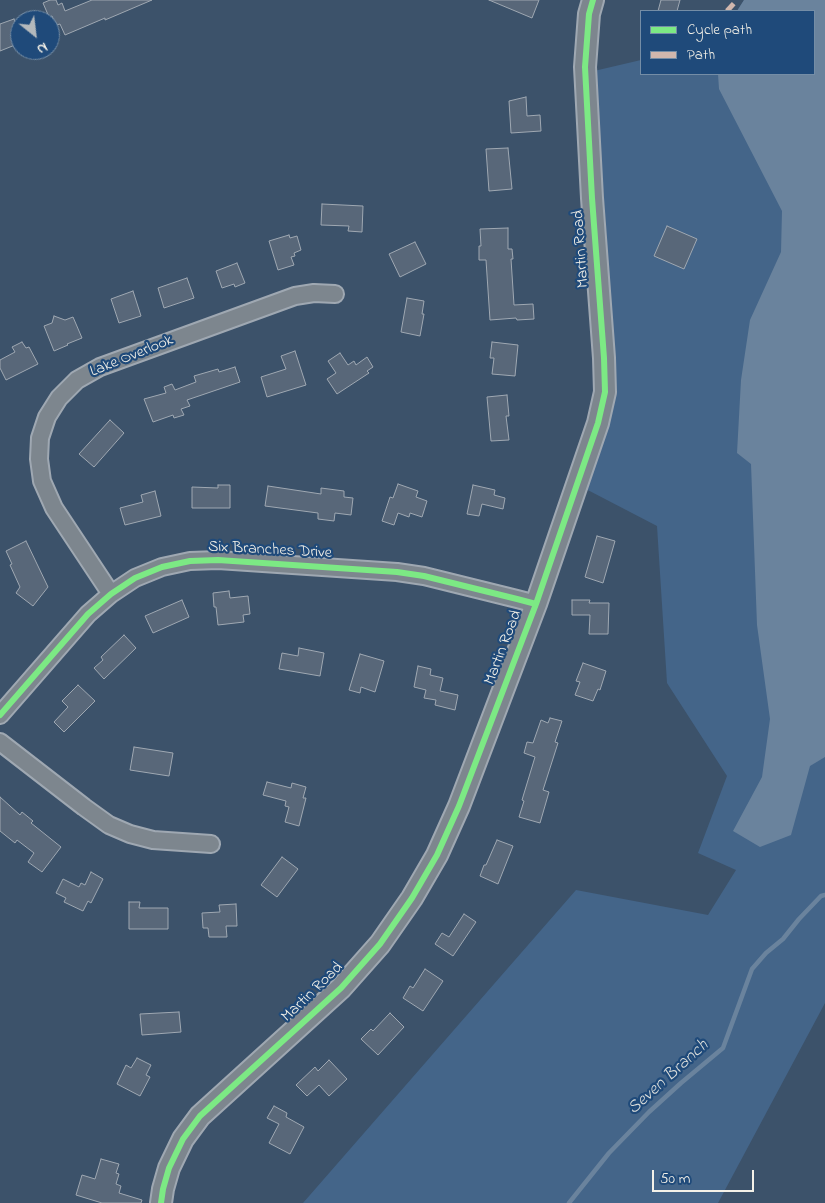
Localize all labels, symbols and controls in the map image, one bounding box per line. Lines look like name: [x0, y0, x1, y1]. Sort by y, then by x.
north arrow: [10, 10, 60, 60]
legend: [640, 10, 815, 75]
text: Cycle path: [687, 19, 752, 41]
text: N: [33, 36, 51, 59]
text: Path: [687, 44, 715, 66]
street label: Martin Road: [570, 209, 594, 289]
street label: Lake Overlook: [88, 332, 176, 382]
street label: Six Branches Drive: [208, 538, 332, 564]
street label: Martin Road: [481, 608, 527, 688]
street label: Martin Road: [278, 959, 348, 1027]
water label: Seven Branch: [624, 1036, 714, 1120]
scale bar: [655, 1160, 758, 1192]
text: 50 m: [660, 1168, 690, 1190]

